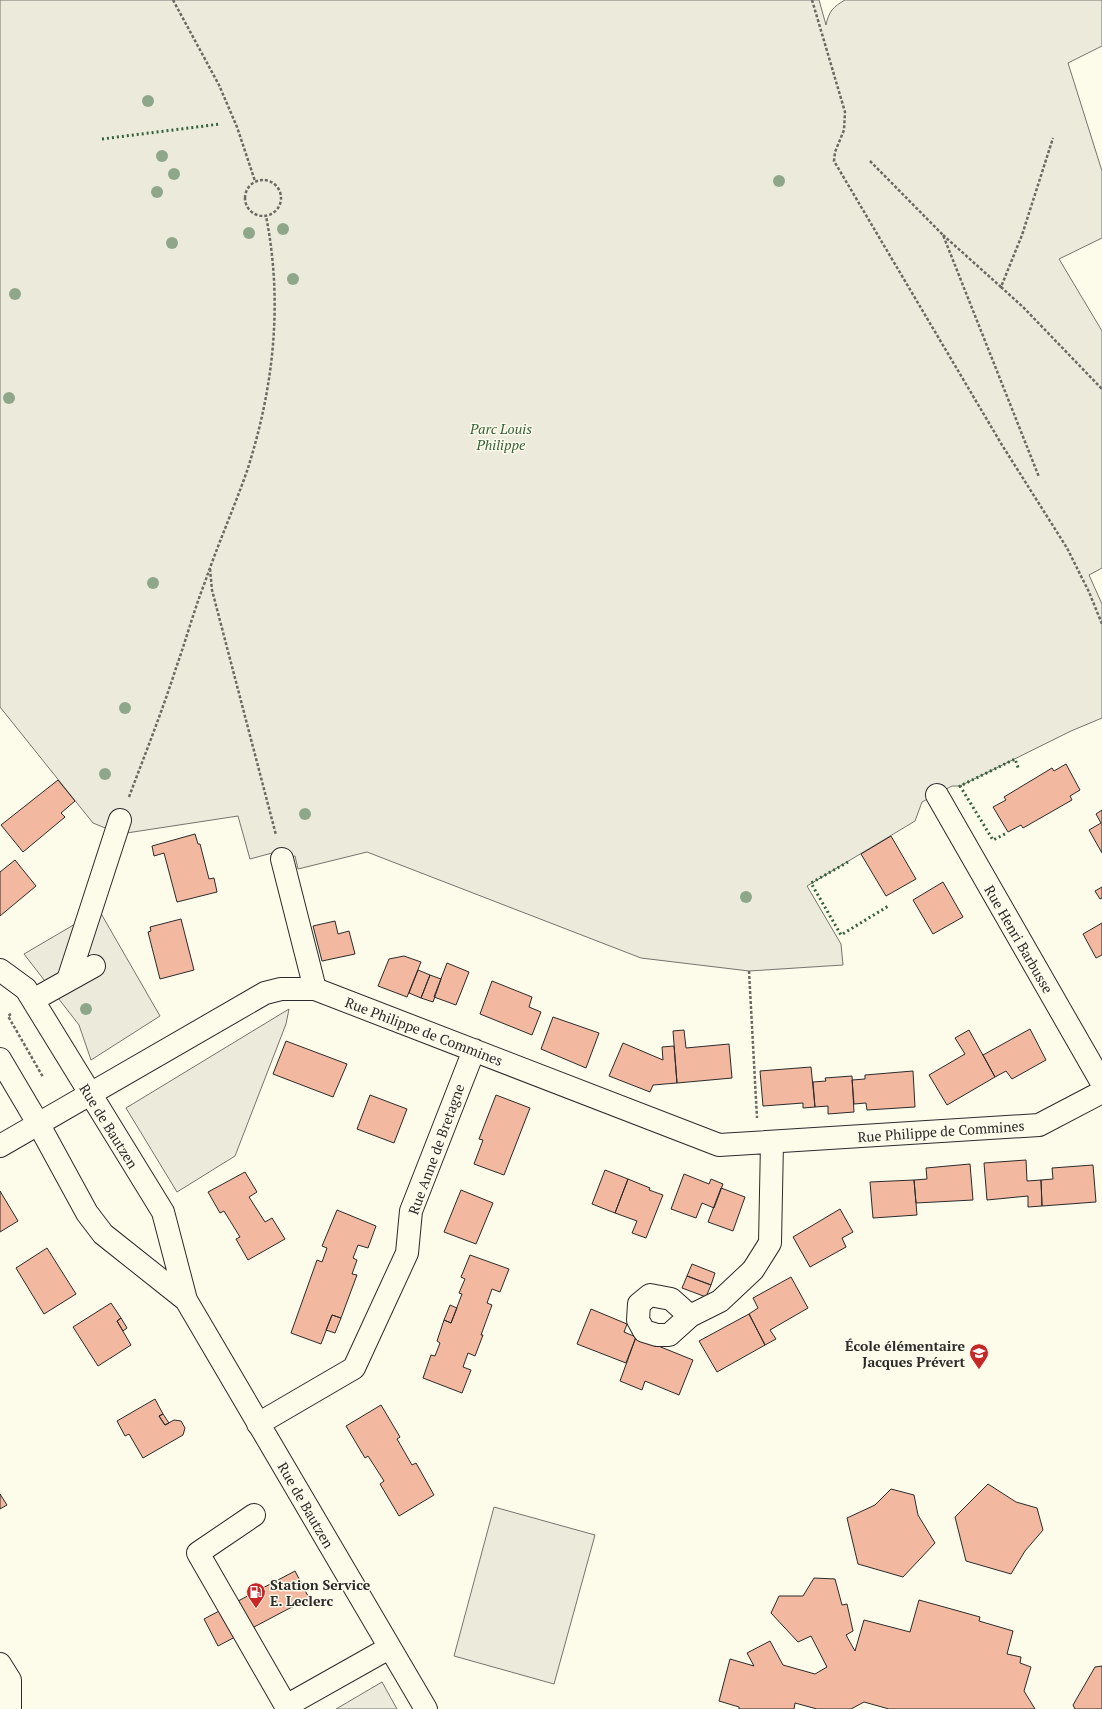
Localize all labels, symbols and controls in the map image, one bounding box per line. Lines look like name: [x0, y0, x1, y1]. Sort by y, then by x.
park label: Parc Louis Philippe: [469, 419, 532, 454]
street label: Rue Henri Barbusse: [980, 881, 1058, 997]
street label: Rue Philippe de Commines: [342, 992, 506, 1070]
street label: Rue de Bautzen: [75, 1080, 143, 1173]
street label: Rue Anne de Bretagne: [403, 1081, 469, 1217]
street label: Rue Philippe de Commines: [857, 1116, 1025, 1146]
place label: École élémentaire Jacques Prévert: [845, 1336, 965, 1371]
school or university icon: École élémentaire Jacques Prévert: [968, 1342, 990, 1370]
street label: Rue de Bautzen: [274, 1458, 339, 1552]
place label: Station Service E. Leclerc: [270, 1575, 371, 1610]
fuel station icon: Station Service E. Leclerc: [245, 1581, 267, 1609]

